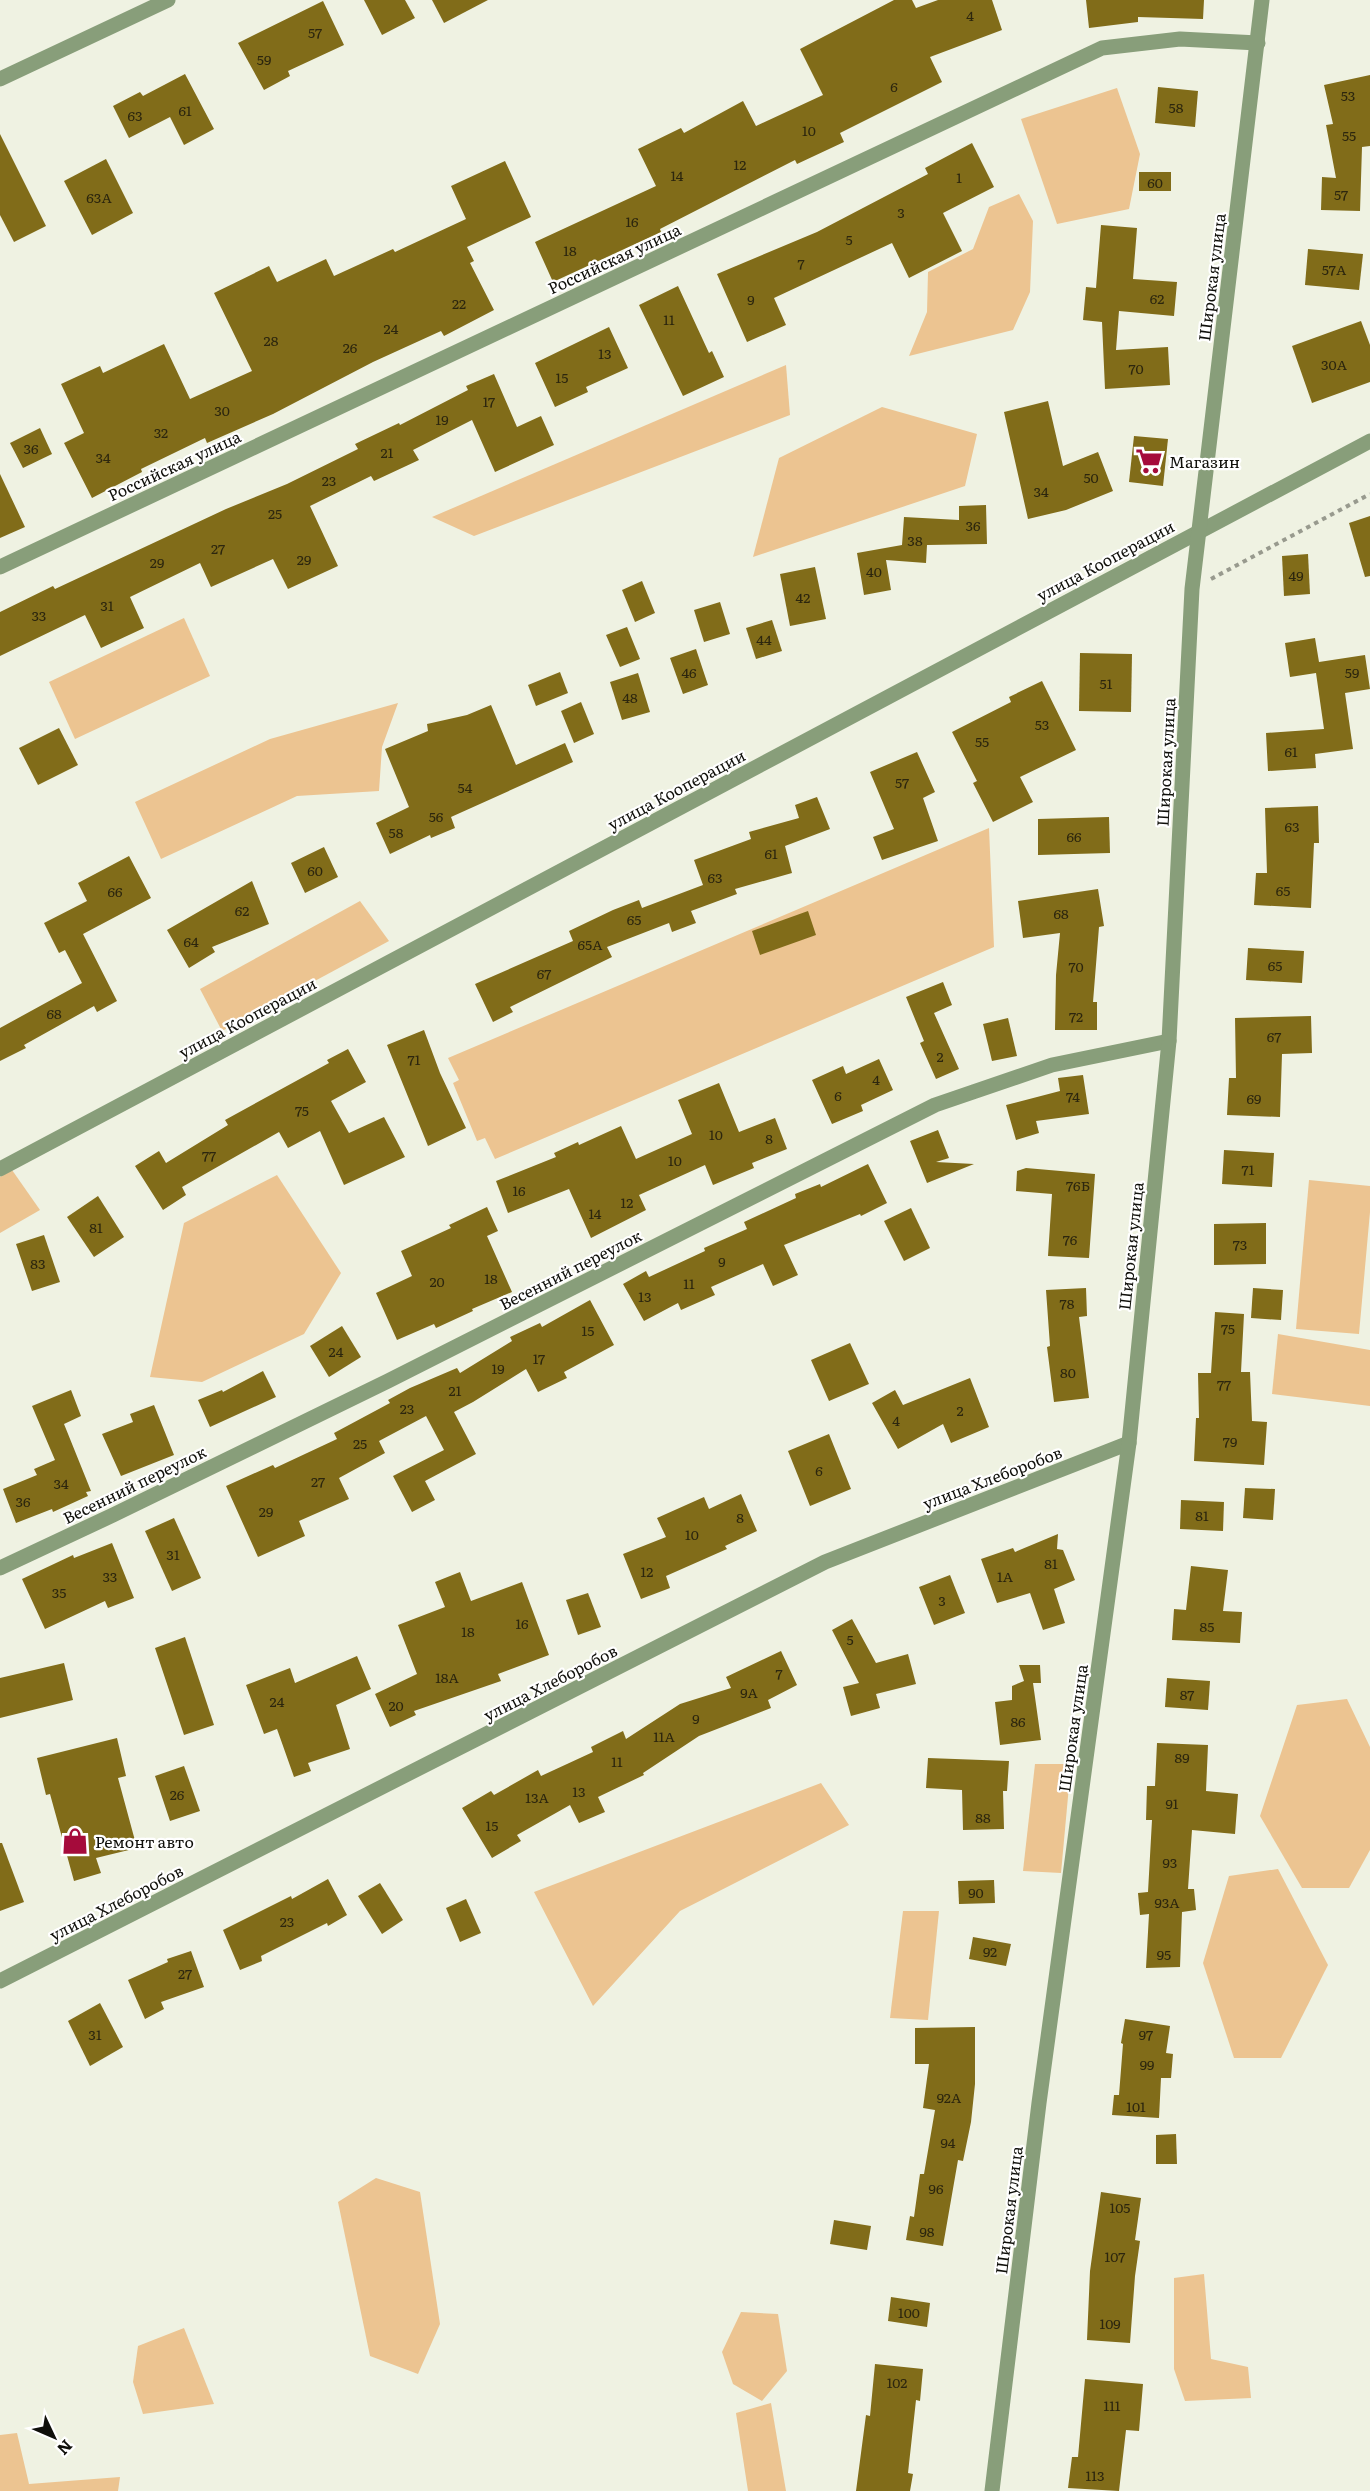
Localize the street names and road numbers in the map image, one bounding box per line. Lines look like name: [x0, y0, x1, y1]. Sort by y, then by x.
street label: Широкая улица: [1191, 211, 1231, 342]
street label: Российская улица: [543, 216, 685, 299]
street label: Российская улица: [103, 423, 245, 506]
street label: улица Кооперации: [1032, 513, 1178, 606]
street label: Широкая улица: [1150, 697, 1180, 827]
street label: улица Кооперации: [603, 742, 749, 835]
street label: улица Кооперации: [174, 970, 320, 1063]
street label: Широкая улица: [1111, 1180, 1149, 1311]
street label: Весенний переулок: [495, 1223, 646, 1315]
street label: Весенний переулок: [58, 1439, 210, 1529]
street label: улица Хлеборобов: [919, 1439, 1065, 1515]
street label: улица Хлеборобов: [479, 1638, 621, 1726]
street label: Широкая улица: [1051, 1662, 1093, 1793]
street label: улица Хлеборобов: [45, 1858, 187, 1946]
street label: Широкая улица: [988, 2144, 1028, 2275]

